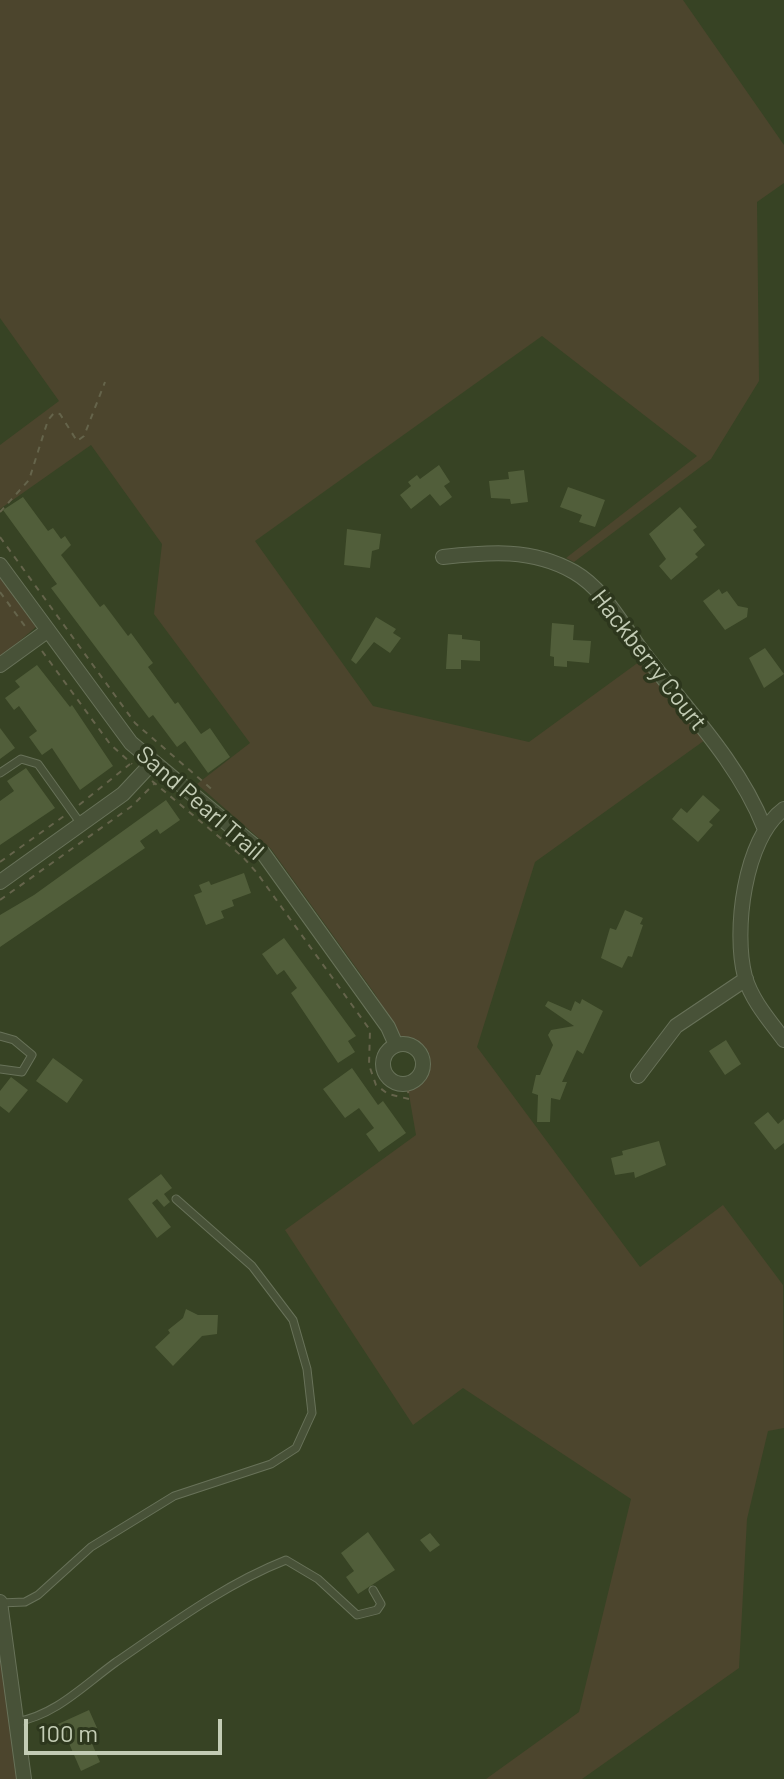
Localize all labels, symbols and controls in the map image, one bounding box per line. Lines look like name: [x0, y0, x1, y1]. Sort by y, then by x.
street label: Hackberry Court: [585, 584, 713, 736]
street label: Sand Pearl Trail: [130, 740, 270, 866]
scale bar: [28, 1703, 226, 1753]
text: 100 m: [38, 1718, 98, 1747]

